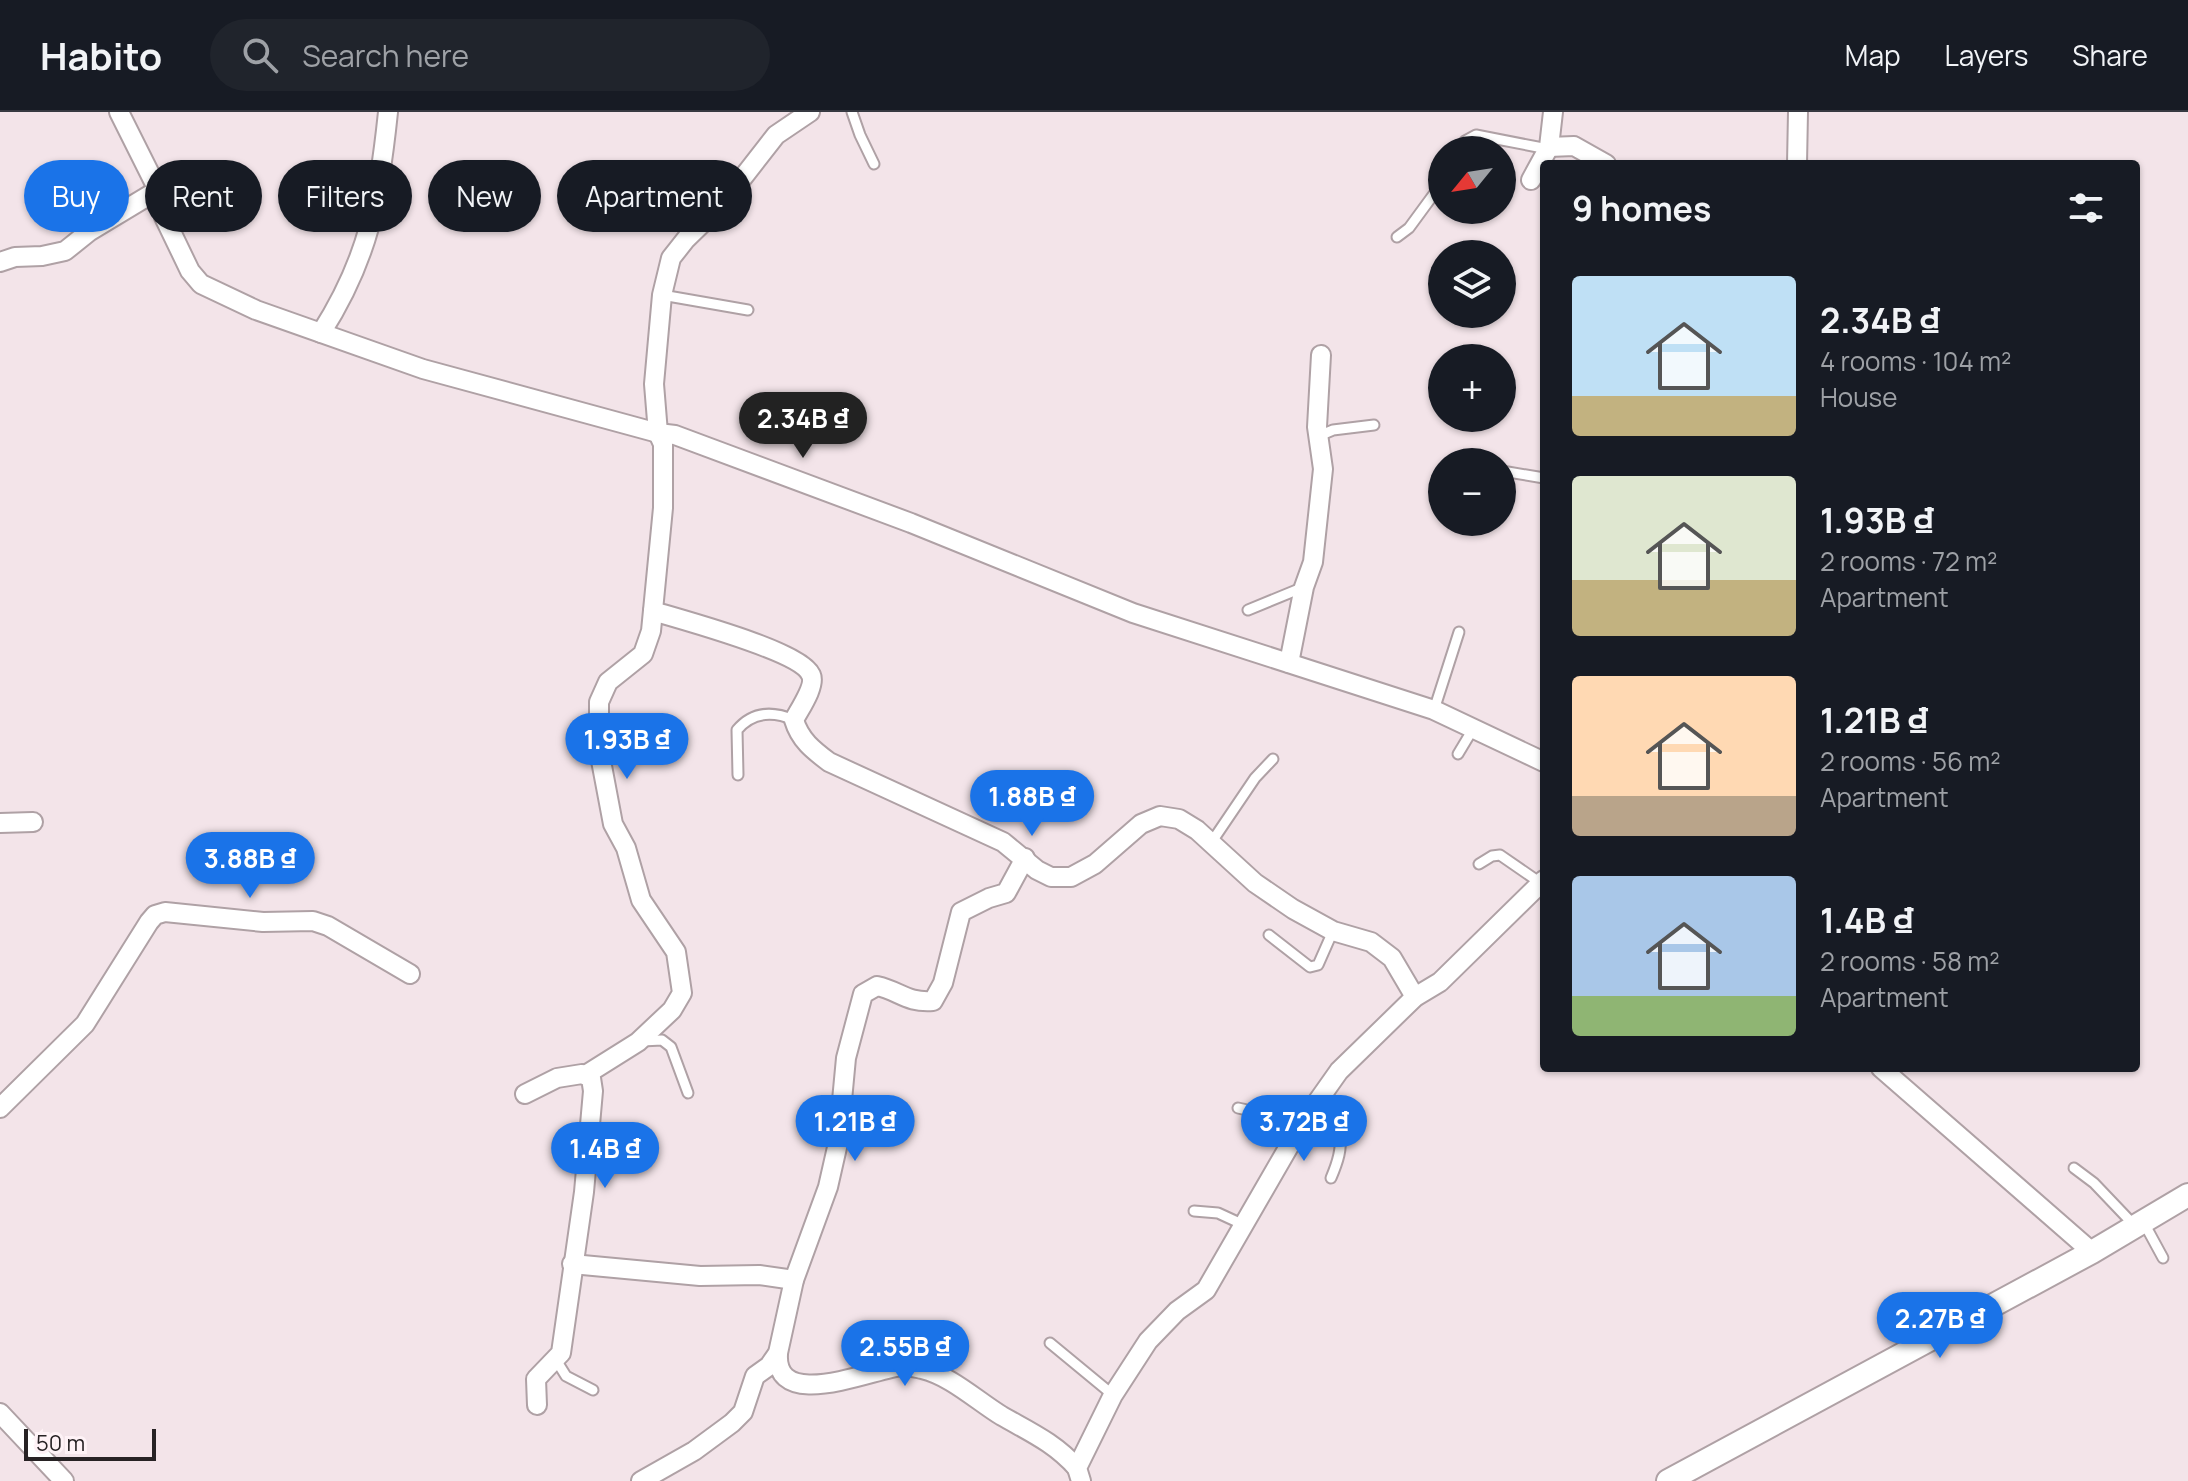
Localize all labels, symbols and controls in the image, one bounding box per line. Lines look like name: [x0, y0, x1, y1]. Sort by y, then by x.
search box: [210, 19, 770, 91]
text: Habito: [40, 29, 162, 81]
icon: search: [238, 33, 282, 77]
text: Search here: [302, 35, 469, 76]
text: Map: [1845, 36, 1901, 74]
text: Layers: [1945, 36, 2028, 74]
text: Share: [2072, 36, 2148, 74]
north arrow: [1428, 136, 1516, 224]
map controls: [1428, 136, 1516, 536]
chip: Buy: [24, 160, 129, 232]
chip: Rent: [145, 160, 262, 232]
chip: Filters: [278, 160, 412, 232]
chip: New: [428, 160, 541, 232]
chip: Apartment: [557, 160, 752, 232]
text: 9 homes: [1572, 185, 1711, 231]
icon: filters: [2064, 186, 2108, 230]
button: layers: [1428, 240, 1516, 328]
text: 2.34B ₫: [1820, 297, 1940, 343]
icon: home: [1636, 308, 1732, 404]
text: 4 rooms · 104 m²: [1820, 343, 2011, 379]
button: +: [1428, 344, 1516, 432]
text: House: [1820, 379, 1897, 415]
pin: 2.34B ₫: [729, 392, 877, 460]
text: 2.34B ₫: [757, 400, 849, 436]
button: −: [1428, 448, 1516, 536]
text: 1.93B ₫: [1820, 497, 1934, 543]
icon: home: [1636, 508, 1732, 604]
text: 2 rooms · 72 m²: [1820, 543, 1997, 579]
text: Apartment: [1820, 579, 1949, 615]
text: 1.21B ₫: [1820, 697, 1928, 743]
icon: home: [1636, 708, 1732, 804]
pin: 1.93B ₫: [553, 713, 701, 781]
text: 1.93B ₫: [583, 721, 671, 757]
text: 2 rooms · 56 m²: [1820, 743, 2001, 779]
pin: 1.88B ₫: [958, 770, 1106, 838]
text: 1.88B ₫: [988, 778, 1076, 814]
text: Apartment: [1820, 779, 1949, 815]
pin: 3.88B ₫: [176, 832, 324, 900]
text: 3.88B ₫: [204, 840, 296, 876]
text: 1.4B ₫: [1820, 897, 1914, 943]
icon: home: [1636, 908, 1732, 1004]
text: 2 rooms · 58 m²: [1820, 943, 2000, 979]
text: Apartment: [1820, 979, 1949, 1015]
pin: 1.21B ₫: [781, 1095, 929, 1163]
pin: 3.72B ₫: [1230, 1095, 1378, 1163]
text: 1.21B ₫: [814, 1103, 896, 1139]
text: 3.72B ₫: [1259, 1103, 1349, 1139]
pin: 1.4B ₫: [540, 1122, 670, 1190]
text: 1.4B ₫: [569, 1130, 641, 1166]
pin: 2.27B ₫: [1866, 1292, 2014, 1360]
text: 2.27B ₫: [1895, 1300, 1985, 1336]
pin: 2.55B ₫: [831, 1320, 979, 1388]
text: 2.55B ₫: [859, 1328, 951, 1364]
scale bar: [24, 1425, 156, 1461]
text: 50 m: [36, 1428, 85, 1458]

